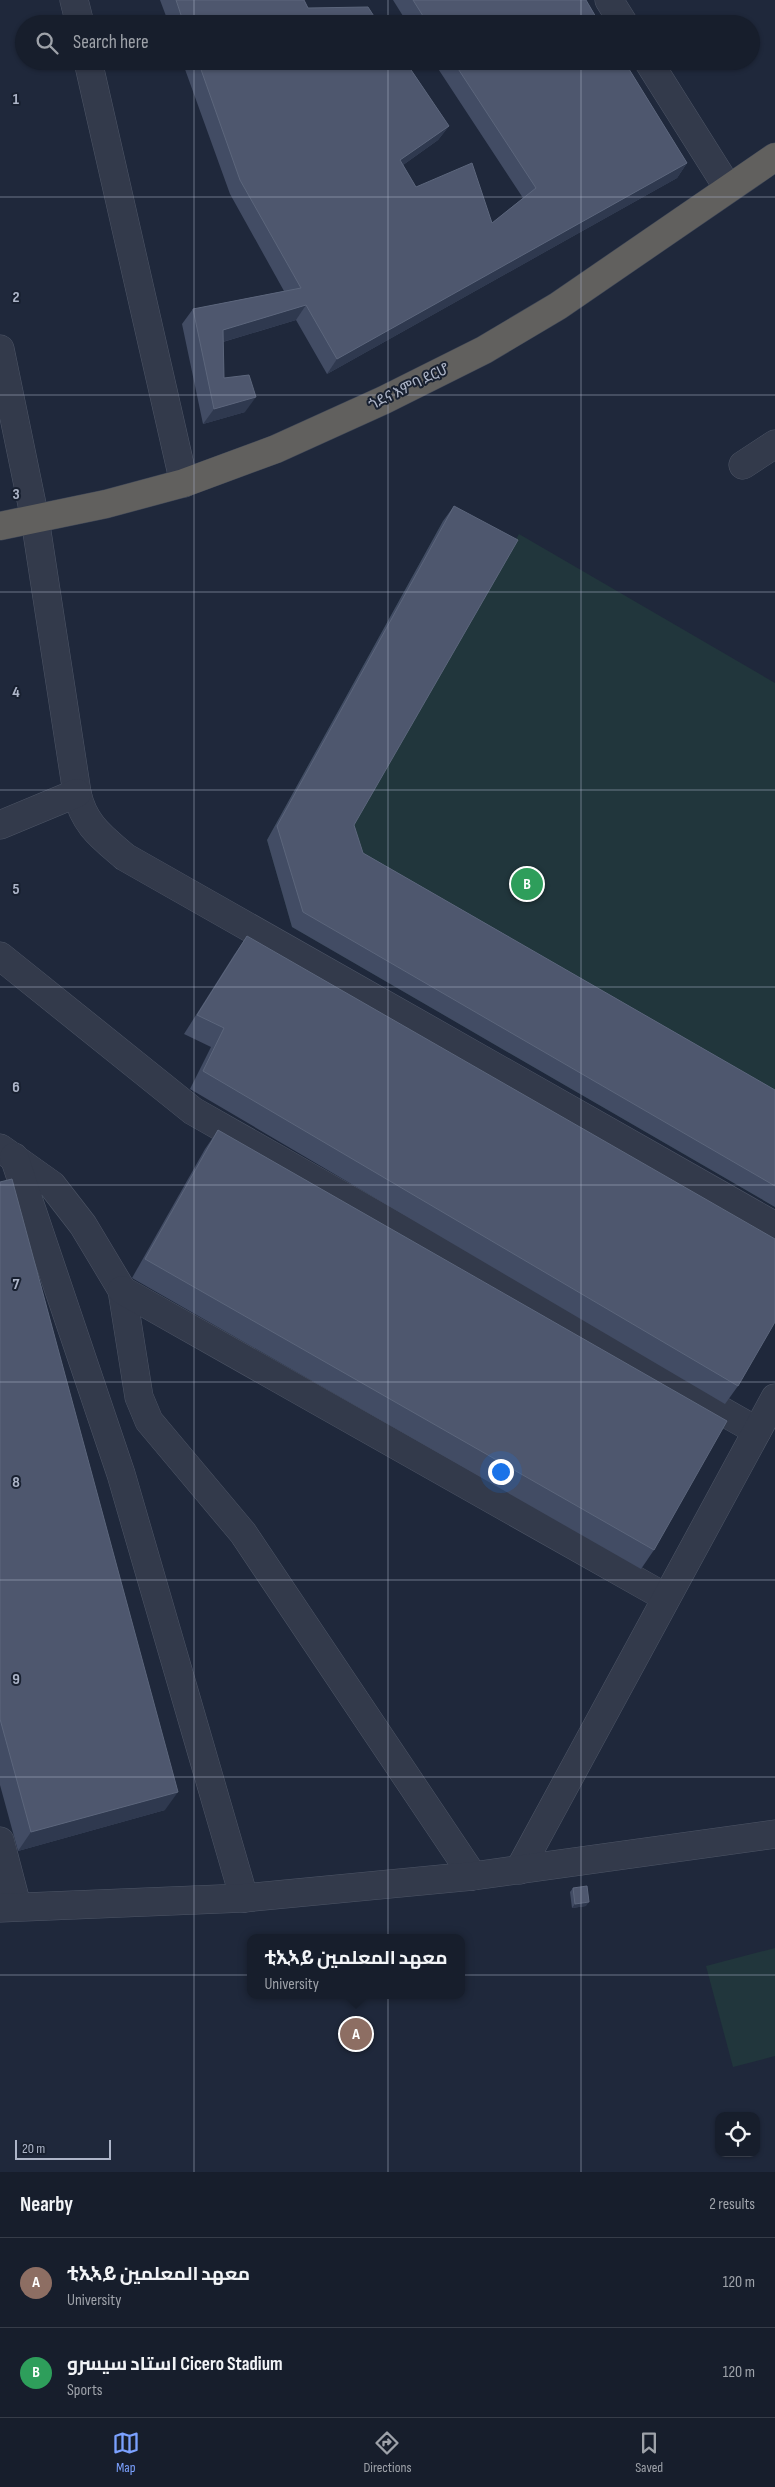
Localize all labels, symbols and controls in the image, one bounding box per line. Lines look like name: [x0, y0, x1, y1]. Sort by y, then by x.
search box: [15, 15, 760, 70]
icon: search: [33, 29, 61, 57]
text: Search here: [73, 31, 149, 54]
text: 1: [13, 90, 20, 109]
text: 2: [12, 288, 20, 307]
street label: ጎደና እምባ ደርሆ: [366, 359, 453, 415]
text: 3: [12, 485, 20, 504]
text: 4: [12, 683, 20, 702]
pin: B: [511, 865, 543, 903]
text: 5: [12, 880, 20, 899]
text: 6: [12, 1078, 20, 1097]
text: 7: [13, 1275, 20, 1294]
your location: [488, 1459, 514, 1485]
text: 8: [12, 1473, 20, 1492]
text: 9: [12, 1670, 20, 1689]
popup: [247, 1934, 465, 1999]
text: ቲኢኣይ معهد المعلمين: [264, 1947, 448, 1970]
text: University: [264, 1975, 319, 1994]
pin: A: [340, 2015, 372, 2053]
map controls: [715, 2112, 760, 2157]
button: locate: [715, 2112, 760, 2157]
scale bar: [15, 2137, 111, 2160]
text: 20 m: [22, 2140, 45, 2157]
text: Nearby: [20, 2192, 73, 2217]
text: 2 results: [709, 2195, 755, 2214]
text: ቲኢኣይ معهد المعلمين: [67, 2263, 250, 2286]
text: A: [32, 2273, 40, 2292]
text: 120 m: [723, 2273, 755, 2292]
text: University: [67, 2291, 121, 2310]
text: استاد سيسرو Cicero Stadium: [67, 2353, 283, 2376]
text: B: [32, 2363, 40, 2382]
text: 120 m: [723, 2363, 755, 2382]
text: Sports: [67, 2381, 102, 2400]
tab: Map: [112, 2429, 140, 2476]
tab: Directions: [363, 2429, 412, 2476]
tab: Saved: [635, 2429, 663, 2476]

